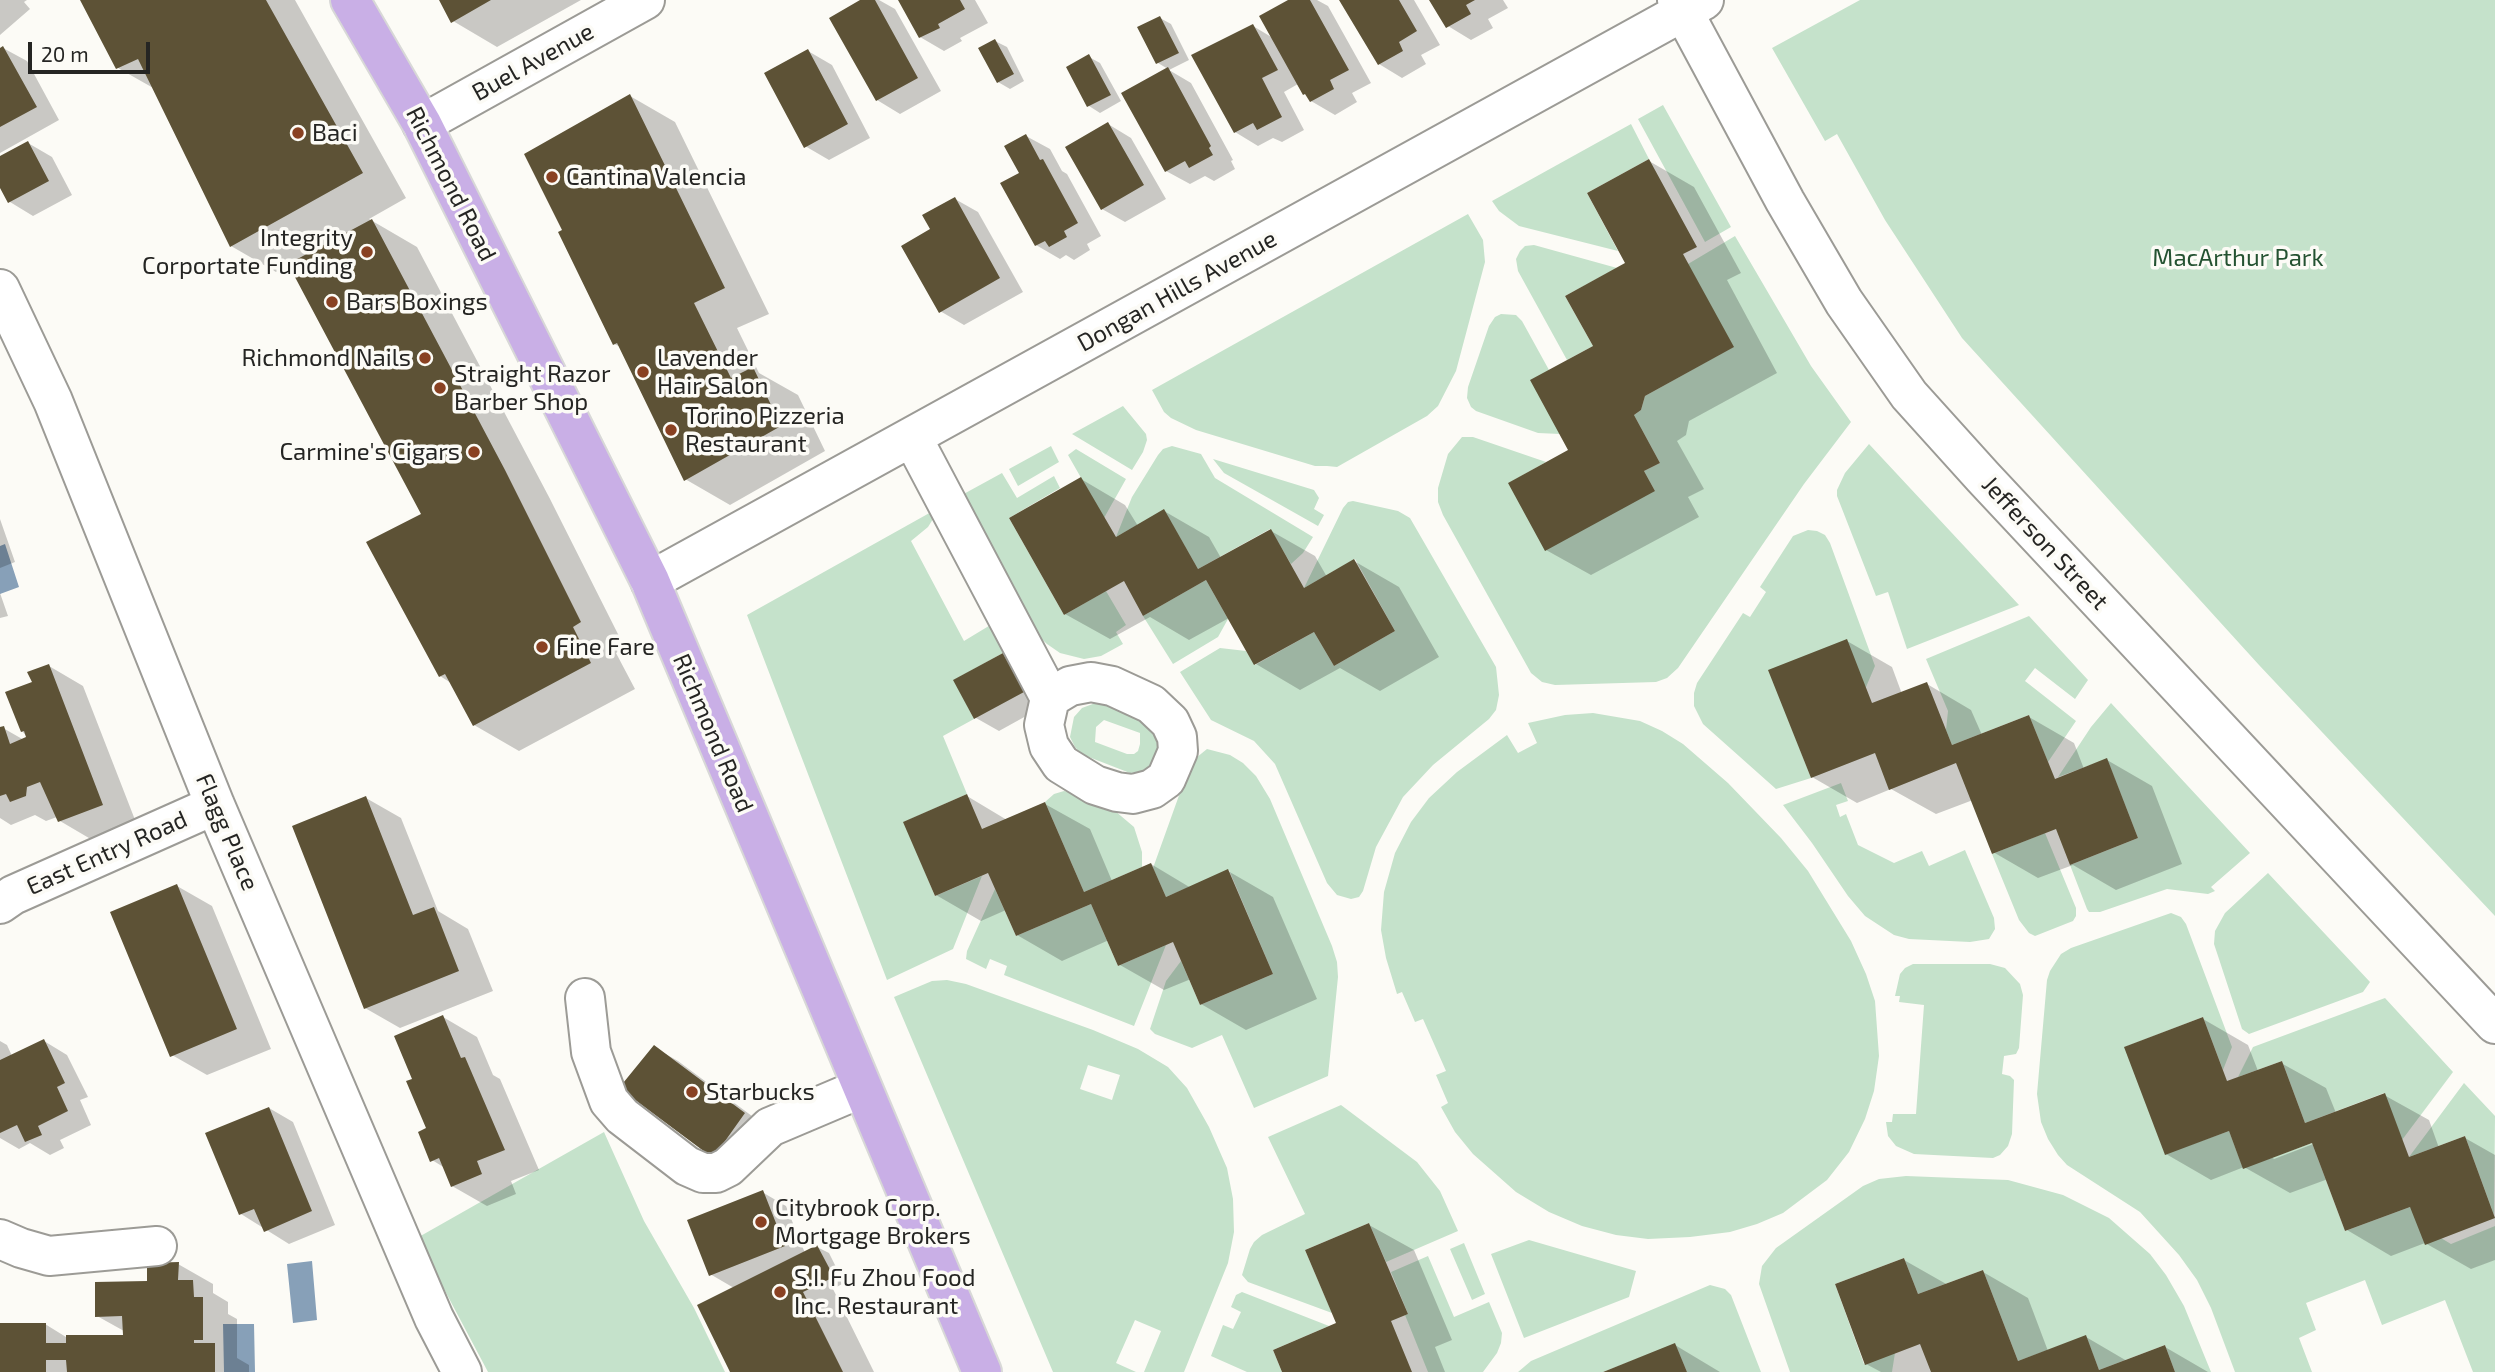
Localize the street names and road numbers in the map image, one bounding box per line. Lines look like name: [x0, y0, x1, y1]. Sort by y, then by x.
street label: Buel Avenue: [467, 17, 599, 107]
street label: Richmond Road: [400, 102, 502, 266]
street label: Dongan Hills Avenue: [1072, 224, 1282, 358]
street label: Jefferson Street: [1976, 470, 2114, 616]
street label: Richmond Road: [667, 649, 759, 817]
street label: Flagg Place: [189, 769, 265, 895]
street label: East Entry Road: [22, 805, 192, 901]

